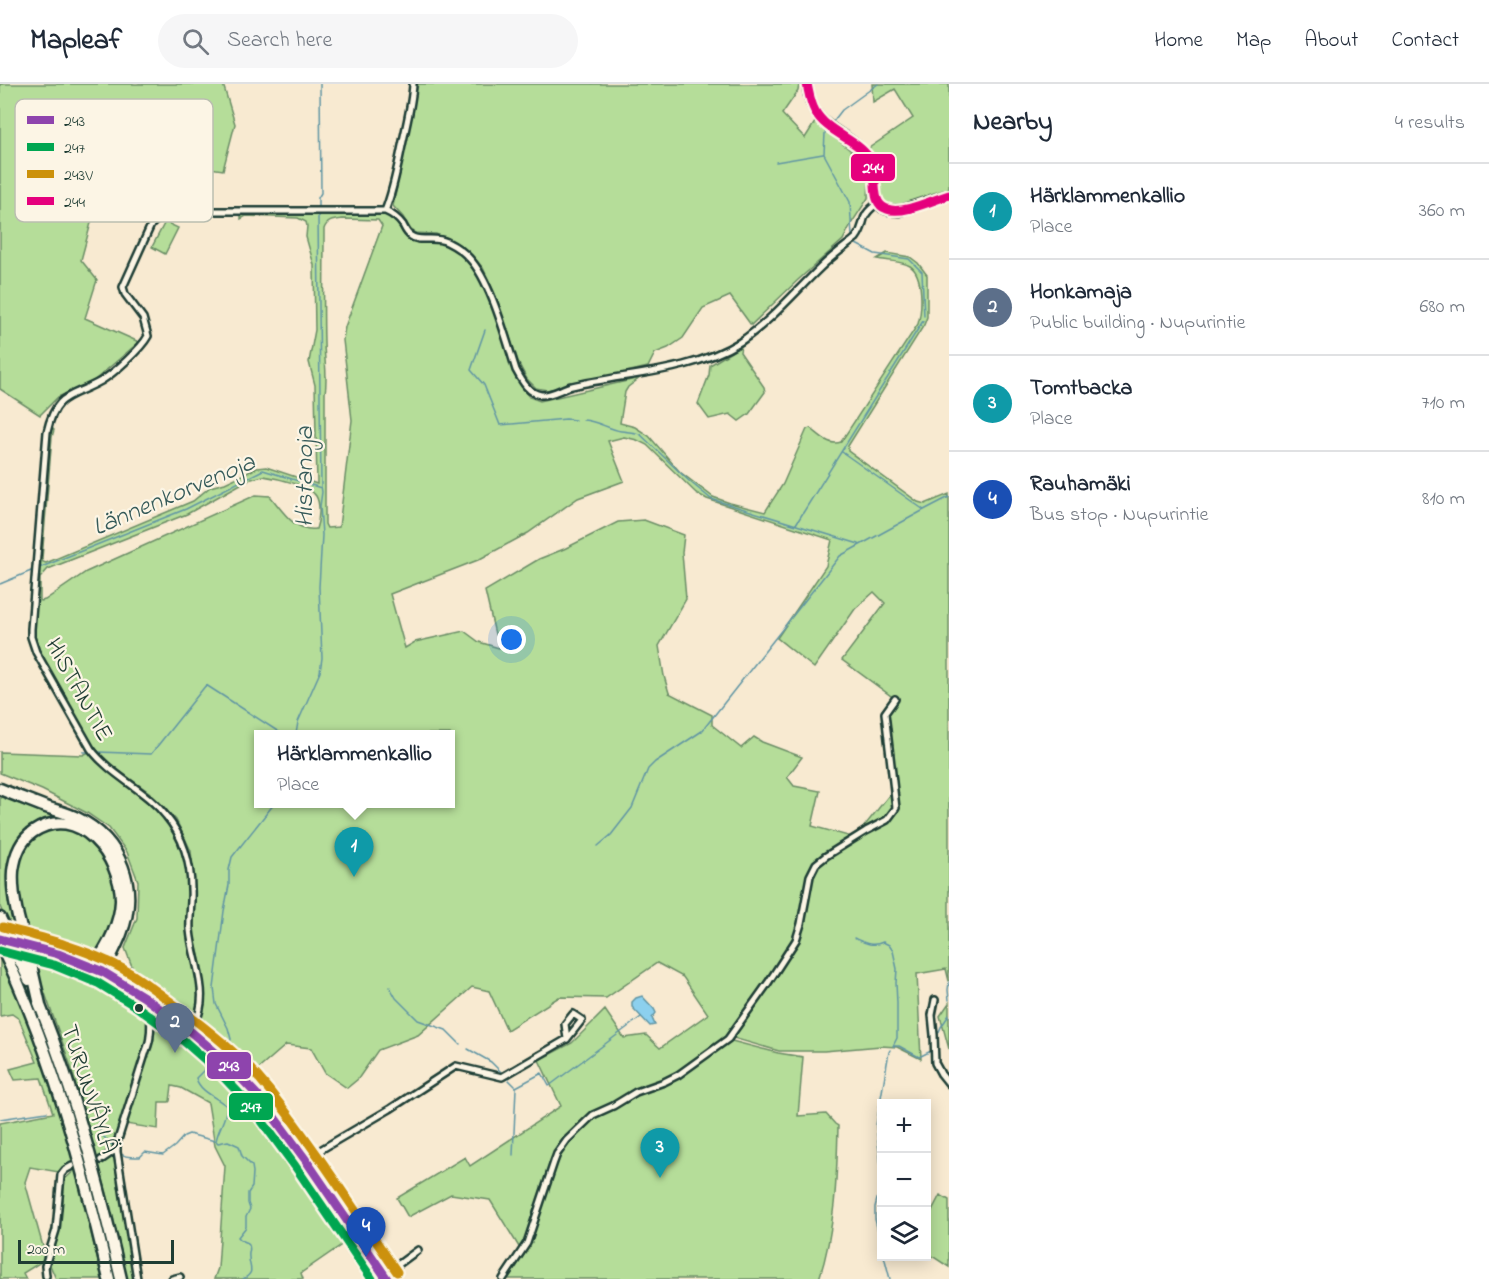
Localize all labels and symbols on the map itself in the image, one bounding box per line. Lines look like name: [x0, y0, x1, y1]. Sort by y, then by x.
legend: [15, 99, 213, 222]
text: 243: [64, 110, 85, 134]
text: 247: [64, 137, 86, 161]
line badge: 244: [850, 153, 896, 182]
text: 244: [861, 157, 884, 181]
text: 243V: [64, 164, 93, 188]
text: 244: [64, 191, 86, 215]
water label: Histanoja: [287, 426, 325, 527]
water label: Lännenkorvenoja: [87, 444, 262, 547]
your location: [497, 625, 526, 654]
street label: HISTANTIE: [35, 632, 121, 748]
pin: 1: [334, 828, 374, 877]
unlabelled marker: [133, 1002, 145, 1014]
pin: 2: [156, 1004, 195, 1053]
street label: TURUNVÄYLÄ: [50, 1020, 125, 1159]
line badge: 243: [206, 1051, 252, 1080]
text: 243: [217, 1055, 240, 1079]
line badge: 247: [228, 1092, 274, 1121]
text: 247: [239, 1096, 262, 1120]
pin: 3: [640, 1128, 680, 1178]
pin: 4: [346, 1208, 386, 1257]
scale bar: [18, 1237, 174, 1264]

